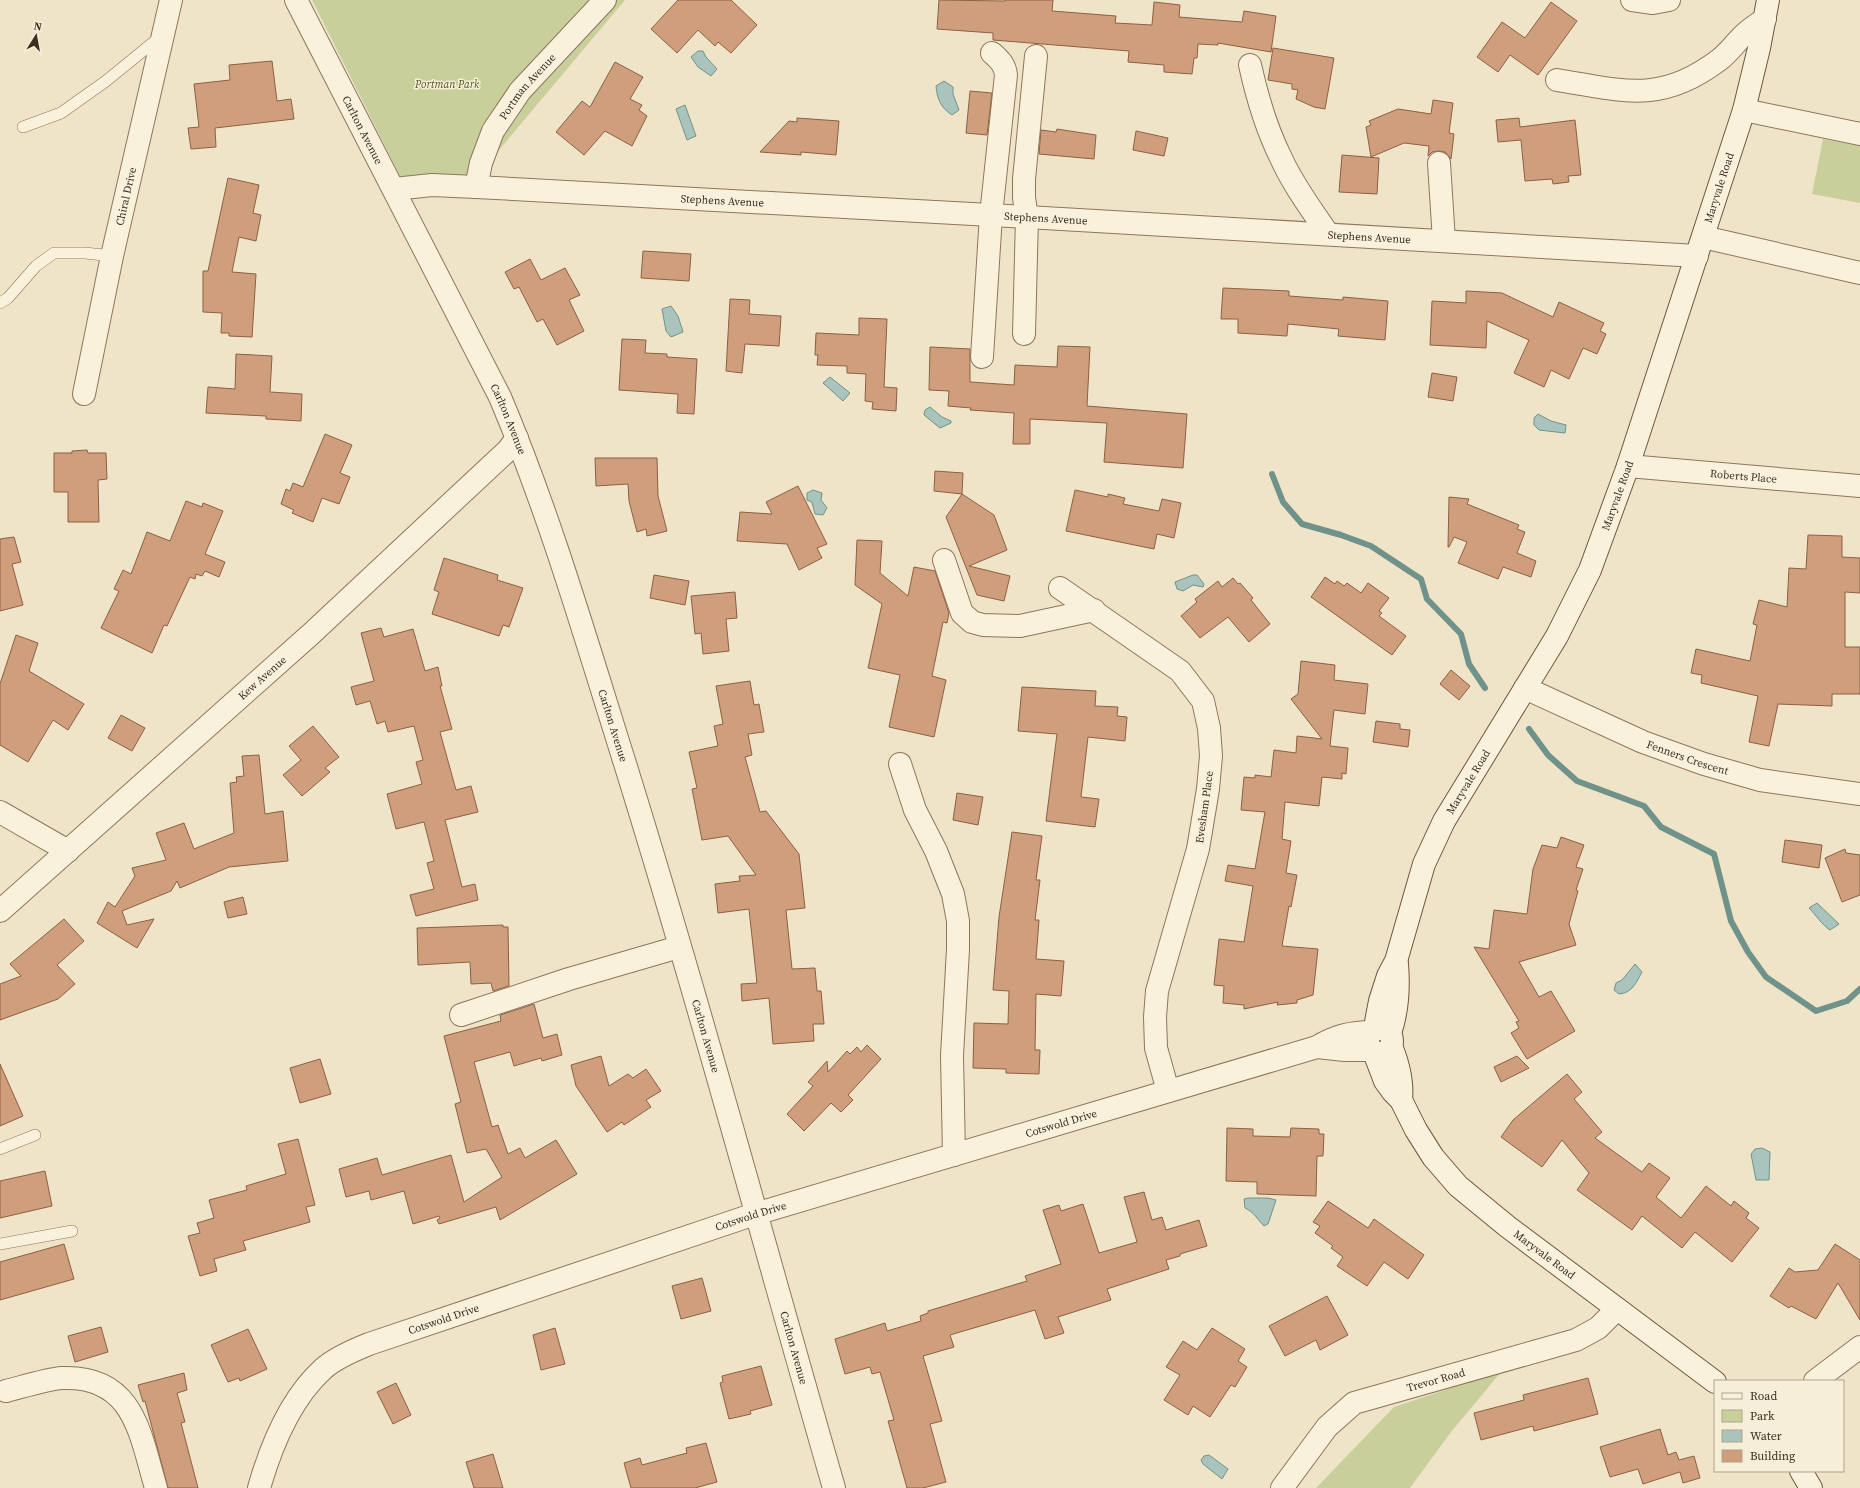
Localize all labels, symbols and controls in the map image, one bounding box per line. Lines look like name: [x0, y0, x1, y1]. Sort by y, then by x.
north arrow: [16, 16, 56, 56]
text: N: [32, 19, 43, 35]
street label: Portman Avenue: [496, 50, 559, 123]
park label: Portman Park: [414, 77, 480, 92]
street label: Carlton Avenue: [338, 93, 386, 167]
street label: Maryvale Road: [1701, 150, 1738, 225]
street label: Chiral Drive: [112, 165, 140, 227]
street label: Stephens Avenue: [680, 191, 765, 211]
street label: Stephens Avenue: [1004, 209, 1088, 229]
street label: Stephens Avenue: [1327, 228, 1412, 247]
street label: Carlton Avenue: [486, 381, 530, 457]
street label: Maryvale Road: [1598, 458, 1637, 533]
street label: Roberts Place: [1709, 466, 1778, 487]
street label: Kew Avenue: [235, 652, 290, 703]
street label: Carlton Avenue: [594, 687, 631, 764]
street label: Fenners Crescent: [1644, 737, 1731, 779]
street label: Maryvale Road: [1443, 746, 1494, 817]
street label: Evesham Place: [1192, 770, 1217, 844]
street label: Carlton Avenue: [688, 998, 723, 1075]
street label: Cotswold Drive: [1024, 1106, 1099, 1141]
street label: Cotswold Drive: [713, 1198, 789, 1235]
street label: Maryvale Road: [1510, 1227, 1579, 1283]
street label: Cotswold Drive: [406, 1300, 482, 1338]
street label: Carlton Avenue: [776, 1310, 811, 1387]
street label: Trevor Road: [1405, 1365, 1468, 1396]
legend: [1714, 1380, 1844, 1472]
text: Road: [1750, 1388, 1777, 1404]
text: Park: [1750, 1408, 1775, 1424]
text: Water: [1750, 1428, 1782, 1444]
text: Building: [1750, 1448, 1795, 1464]

